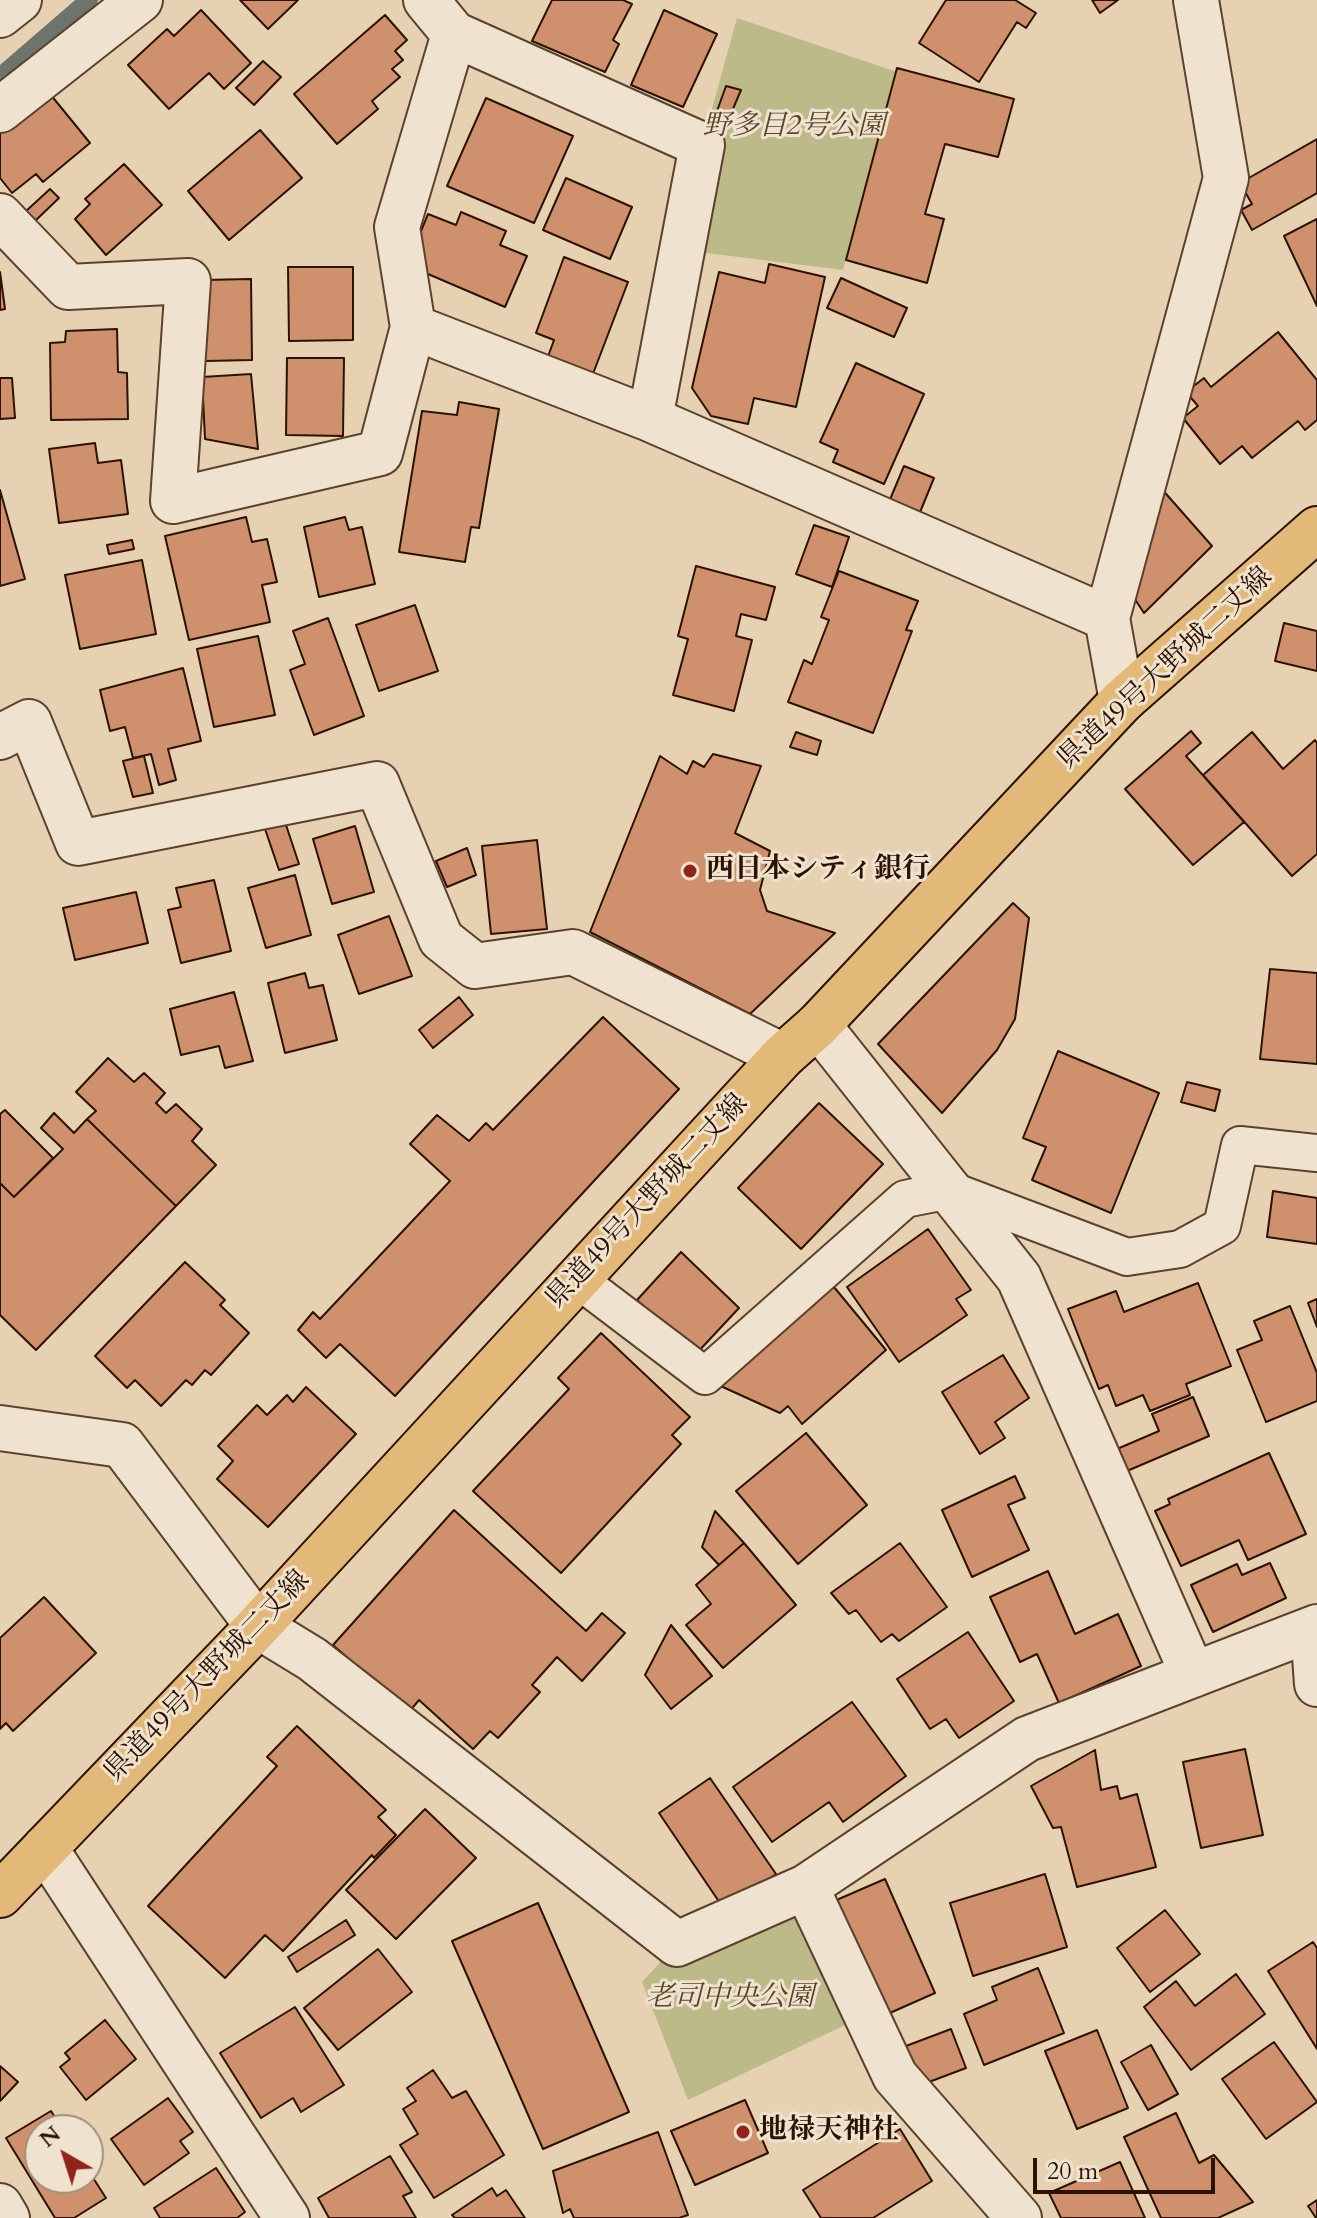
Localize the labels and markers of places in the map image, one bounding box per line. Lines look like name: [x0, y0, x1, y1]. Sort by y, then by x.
place label: 西日本シティ銀行: [706, 854, 930, 888]
marker: 西日本シティ銀行: [681, 862, 699, 880]
place label: 地禄天神社: [759, 2115, 899, 2149]
marker: 地禄天神社: [734, 2123, 752, 2141]

